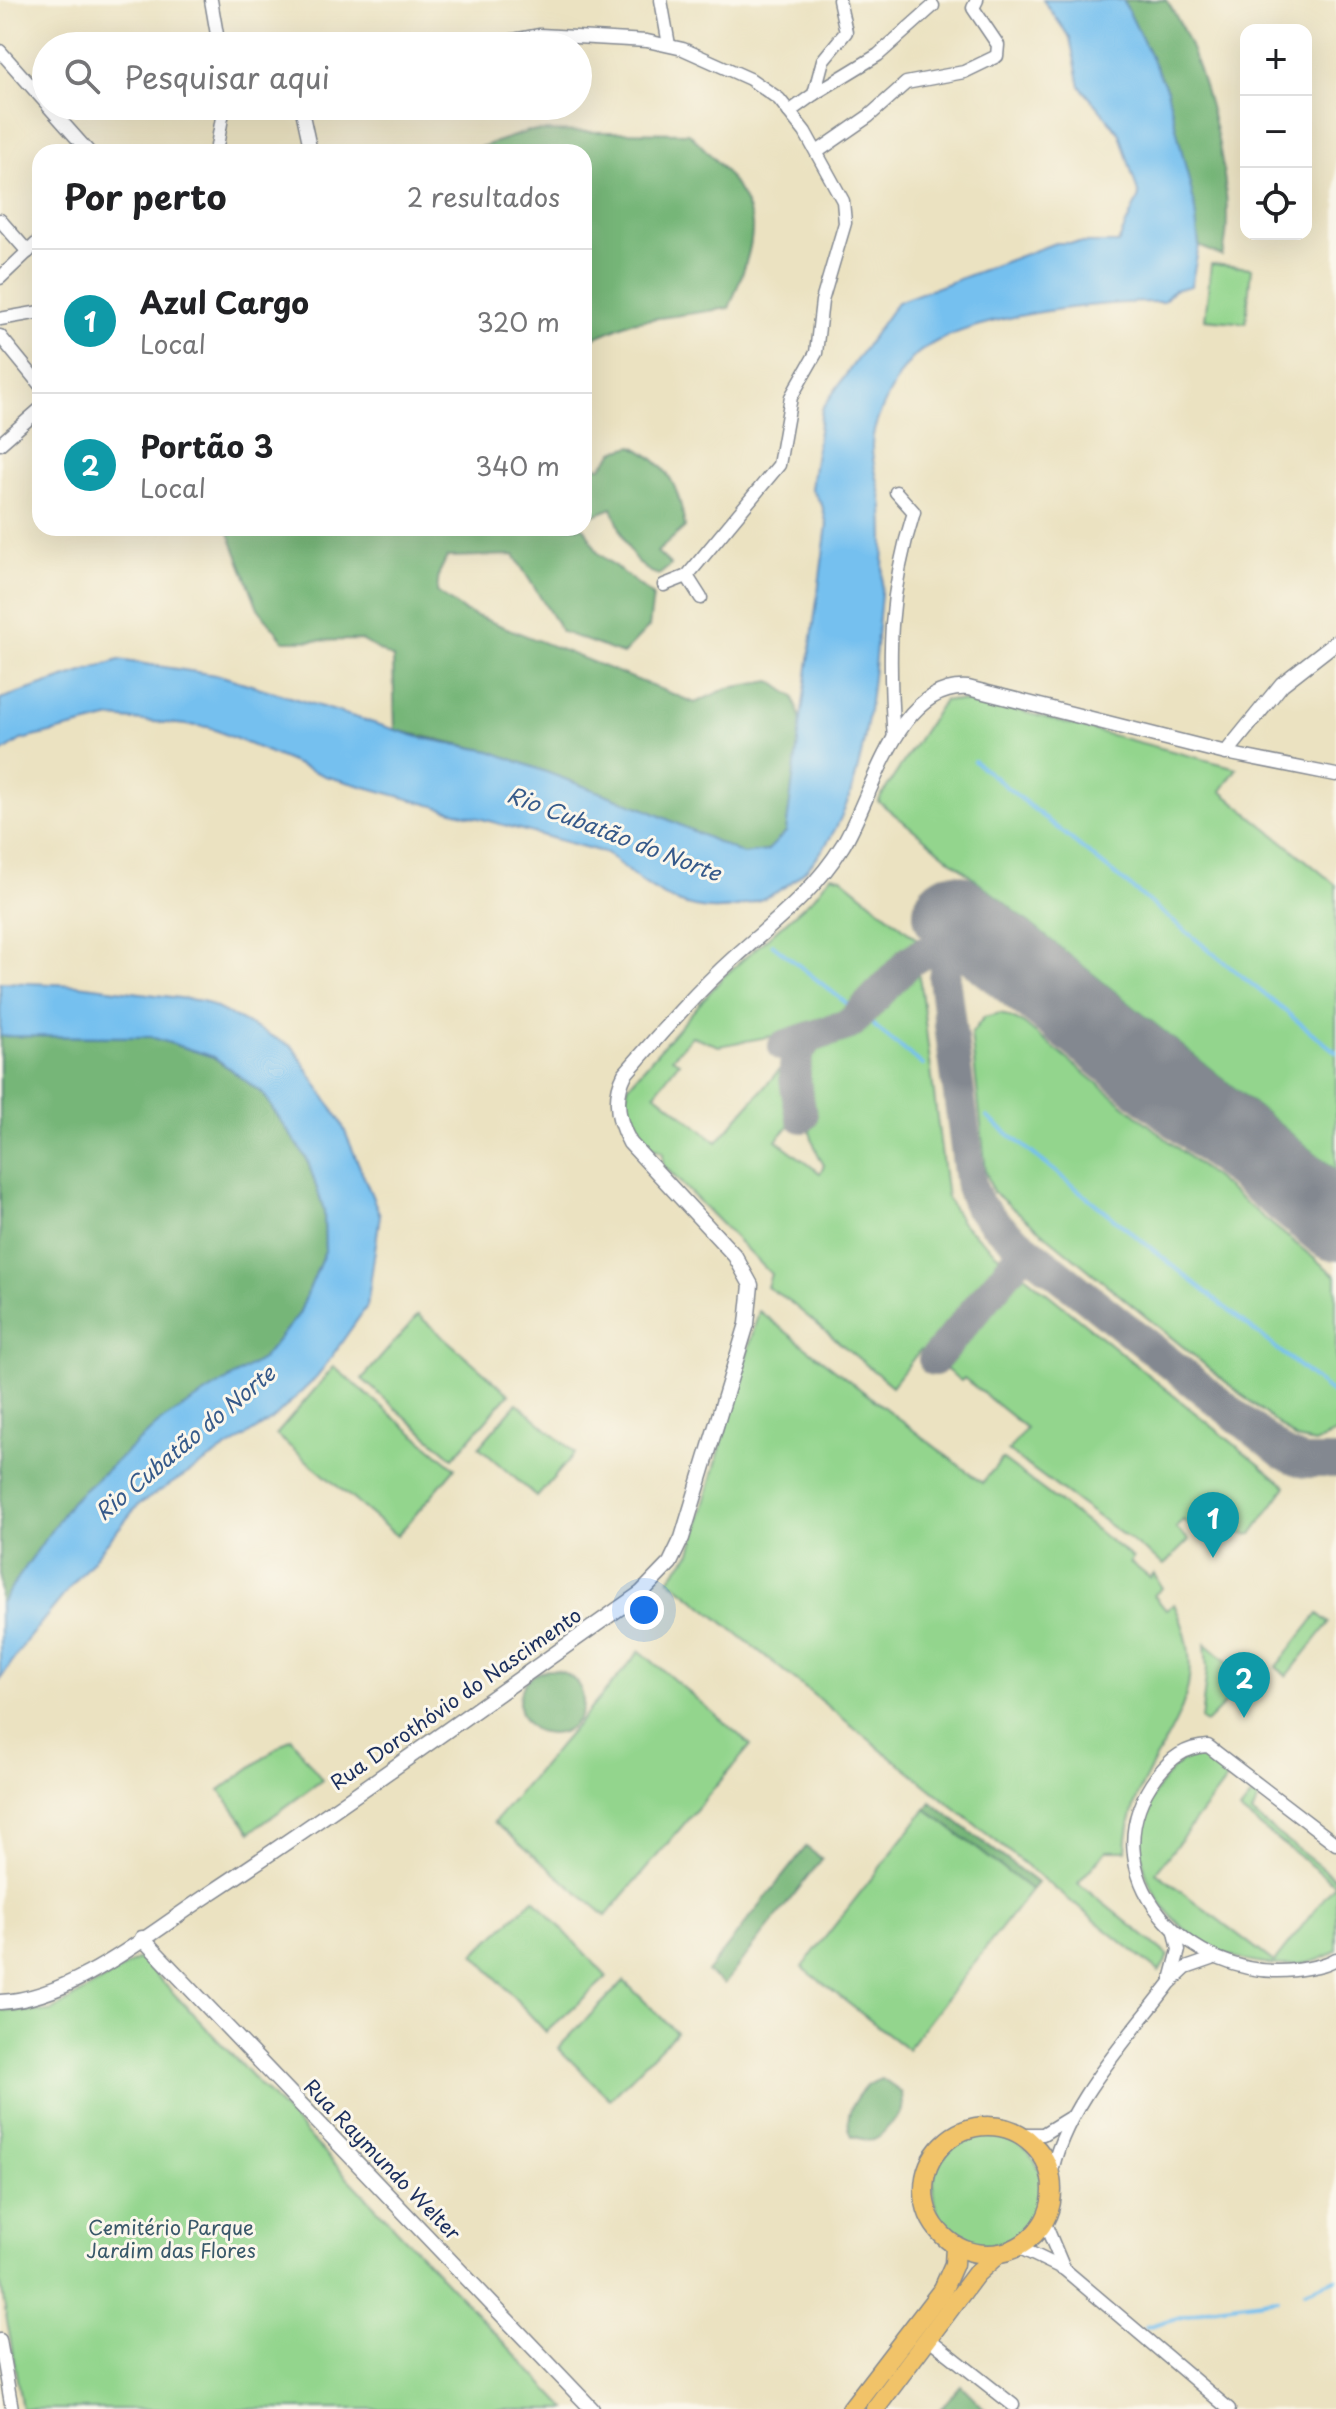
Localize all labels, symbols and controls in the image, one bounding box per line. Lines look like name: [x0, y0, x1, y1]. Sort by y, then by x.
map controls: [1240, 24, 1312, 240]
button: +: [1240, 24, 1312, 96]
search box: [32, 32, 592, 120]
icon: search: [60, 54, 104, 98]
text: Pesquisar aqui: [124, 54, 330, 99]
button: −: [1240, 96, 1312, 168]
button: locate: [1240, 168, 1312, 240]
text: Por perto: [64, 170, 226, 222]
text: 2 resultados: [407, 177, 560, 216]
text: Azul Cargo: [140, 279, 309, 324]
text: 1: [84, 302, 96, 341]
text: 320 m: [476, 302, 560, 341]
text: Local: [140, 324, 206, 363]
text: Portão 3: [140, 423, 273, 468]
text: 2: [81, 446, 99, 485]
text: 340 m: [475, 446, 560, 485]
text: Local: [140, 468, 206, 507]
water label: Rio Cubatão do Norte: [503, 777, 727, 889]
water label: Rio Cubatão do Norte: [87, 1356, 282, 1527]
pin: 1: [1187, 1492, 1239, 1558]
your location: [624, 1590, 664, 1630]
street label: Rua Dorothóvio do Nascimento: [324, 1600, 587, 1797]
pin: 2: [1218, 1652, 1270, 1718]
street label: Rua Raymundo Welter: [297, 2072, 468, 2247]
park label: Cemitério Parque Jardim das Flores: [86, 2212, 256, 2265]

